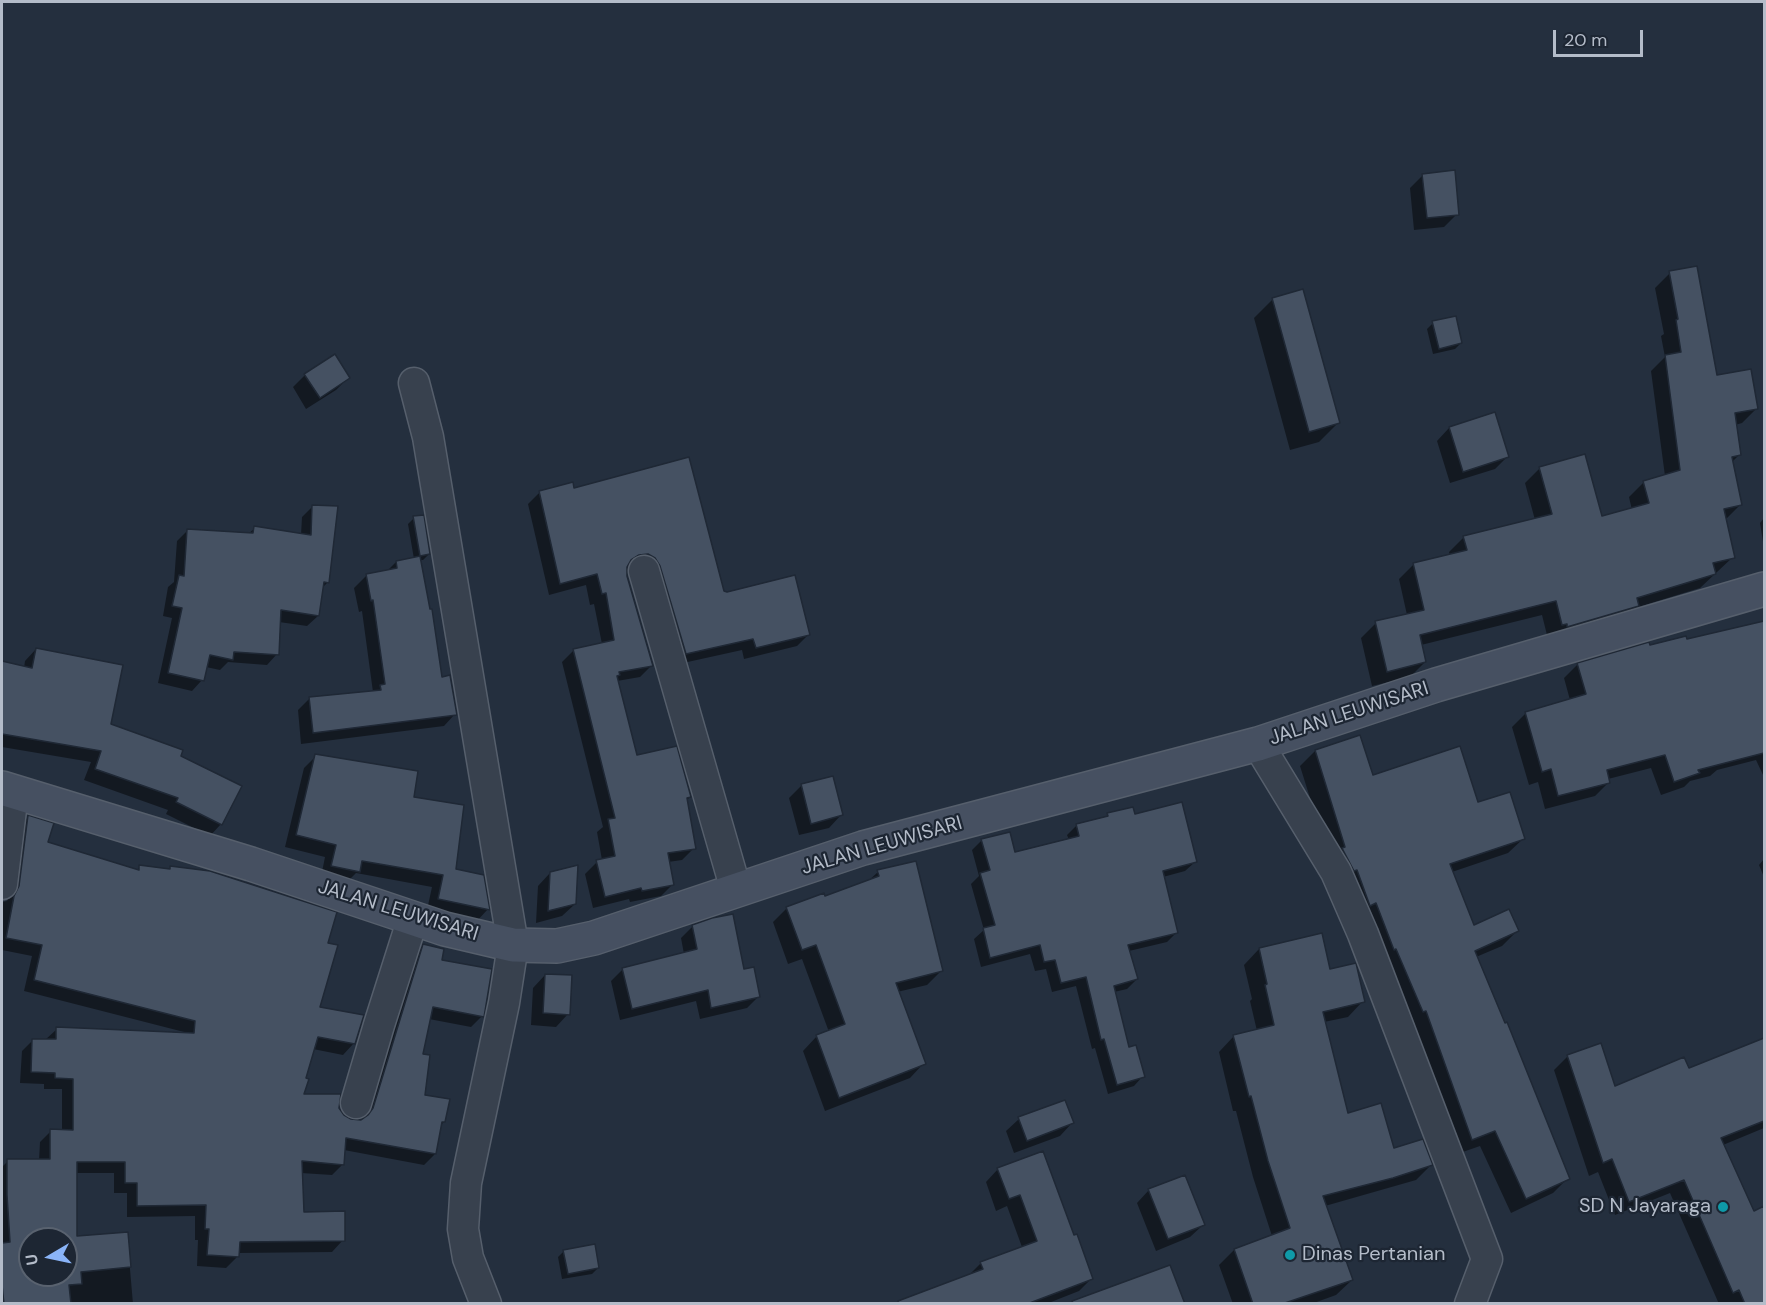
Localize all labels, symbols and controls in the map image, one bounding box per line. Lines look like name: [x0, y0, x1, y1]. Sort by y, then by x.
scale bar: [1556, 18, 1646, 56]
text: 20 m: [1564, 28, 1607, 52]
street label: JALAN LEUWISARI: [1266, 677, 1432, 751]
street label: JALAN LEUWISARI: [799, 812, 965, 880]
street label: JALAN LEUWISARI: [315, 875, 481, 947]
place label: SD N Jayaraga: [1579, 1195, 1711, 1219]
marker: SD N Jayaraga: [1716, 1200, 1730, 1214]
north arrow: [18, 1227, 78, 1287]
place label: Dinas Pertanian: [1302, 1243, 1445, 1267]
marker: Dinas Pertanian: [1283, 1248, 1297, 1262]
text: U: [20, 1253, 43, 1267]

